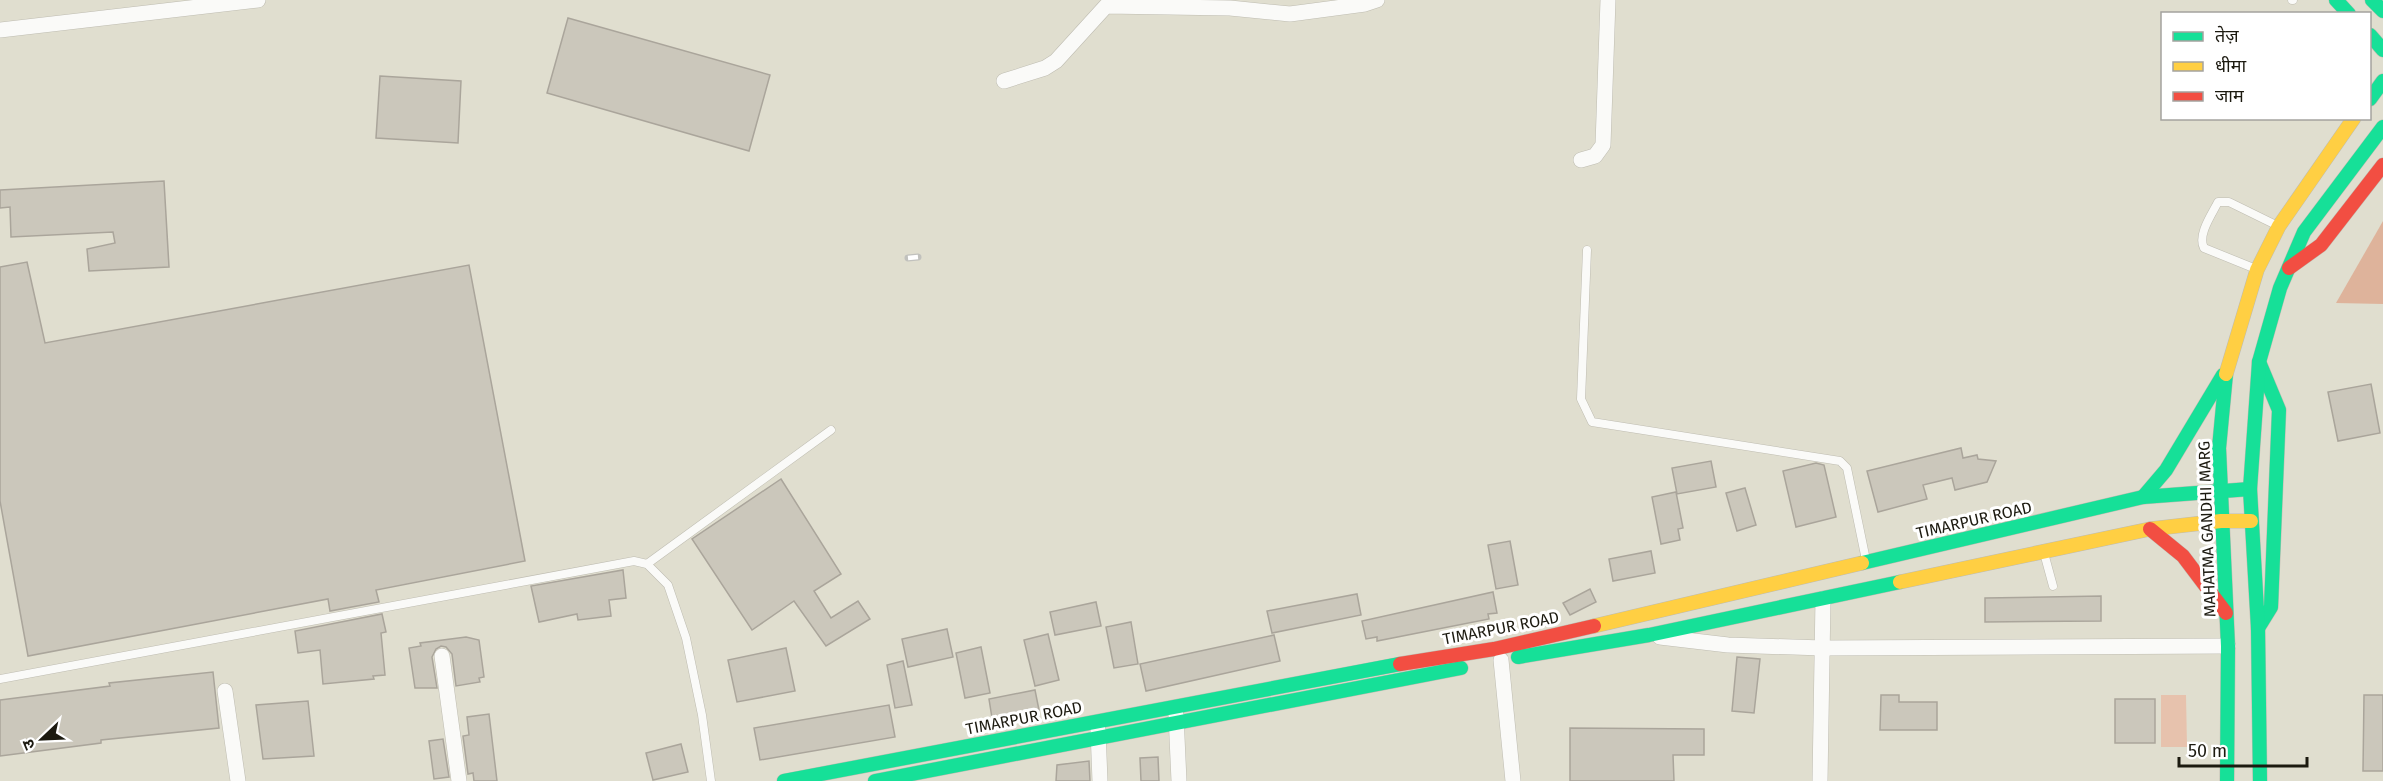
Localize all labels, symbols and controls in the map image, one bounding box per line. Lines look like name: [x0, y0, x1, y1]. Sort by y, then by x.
legend: [2161, 12, 2371, 120]
text: तेज़: [2215, 25, 2239, 47]
text: धीमा: [2215, 55, 2246, 77]
text: जाम: [2215, 85, 2245, 107]
street label: MAHATMA GANDHI MARG: [2194, 441, 2220, 617]
street label: TIMARPUR ROAD: [1914, 497, 2034, 543]
street label: TIMARPUR ROAD: [1441, 607, 1561, 649]
street label: TIMARPUR ROAD: [964, 697, 1084, 739]
north arrow: [12, 709, 72, 769]
scale bar: [2179, 730, 2306, 768]
text: उ: [18, 736, 39, 753]
text: 50 m: [2188, 740, 2227, 762]

